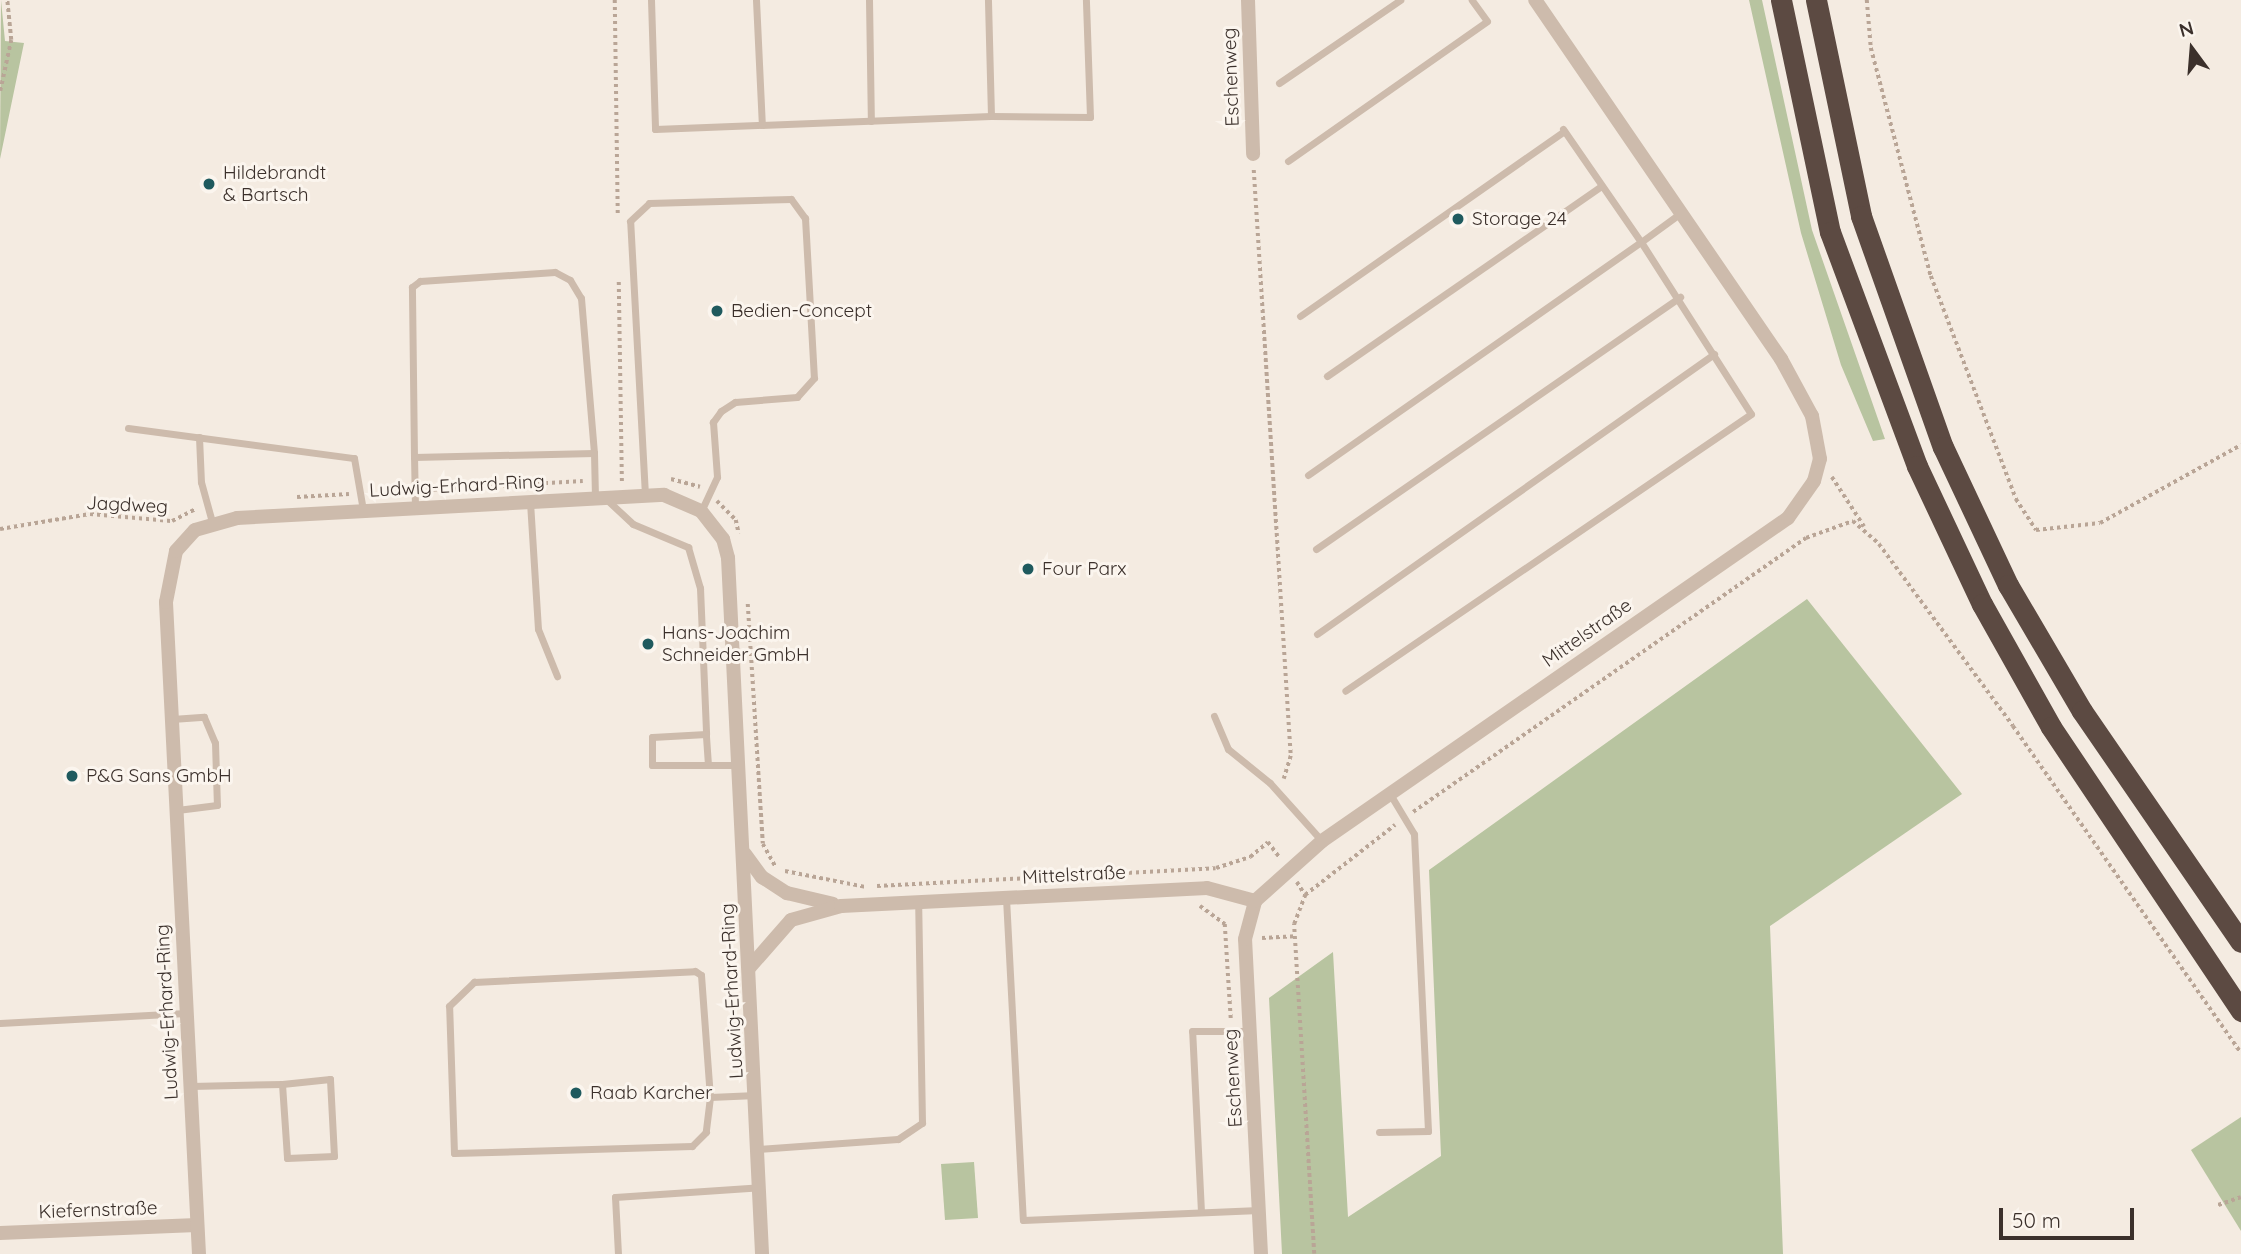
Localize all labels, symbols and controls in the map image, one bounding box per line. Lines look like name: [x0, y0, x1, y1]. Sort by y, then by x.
north arrow: [2157, 14, 2227, 84]
text: N: [2176, 15, 2196, 42]
street label: Eschenweg: [1218, 27, 1244, 127]
place label: Hildebrandt & Bartsch: [223, 162, 326, 206]
marker: Hildebrandt & Bartsch: [201, 176, 217, 192]
place label: Storage 24: [1472, 208, 1567, 230]
marker: Storage 24: [1450, 211, 1466, 227]
place label: Bedien-Concept: [731, 300, 872, 322]
marker: Bedien-Concept: [709, 303, 725, 319]
street label: Ludwig-Erhard-Ring: [369, 470, 545, 502]
street label: Jagdweg: [85, 491, 169, 519]
place label: Four Parx: [1042, 558, 1127, 580]
marker: Four Parx: [1020, 561, 1036, 577]
street label: Mittelstraße: [1538, 594, 1636, 672]
place label: Hans-Joachim Schneider GmbH: [662, 622, 810, 666]
marker: Hans-Joachim Schneider GmbH: [640, 636, 656, 652]
place label: P&G Sans GmbH: [86, 765, 232, 787]
marker: P&G Sans GmbH: [64, 768, 80, 784]
street label: Mittelstraße: [1022, 861, 1126, 889]
street label: Ludwig-Erhard-Ring: [716, 903, 748, 1079]
street label: Ludwig-Erhard-Ring: [151, 924, 183, 1100]
street label: Eschenweg: [1219, 1028, 1247, 1128]
place label: Raab Karcher: [590, 1082, 713, 1104]
marker: Raab Karcher: [568, 1085, 584, 1101]
scale bar: [2003, 1194, 2138, 1238]
street label: Kiefernstraße: [38, 1197, 158, 1223]
text: 50 m: [2012, 1207, 2061, 1233]

